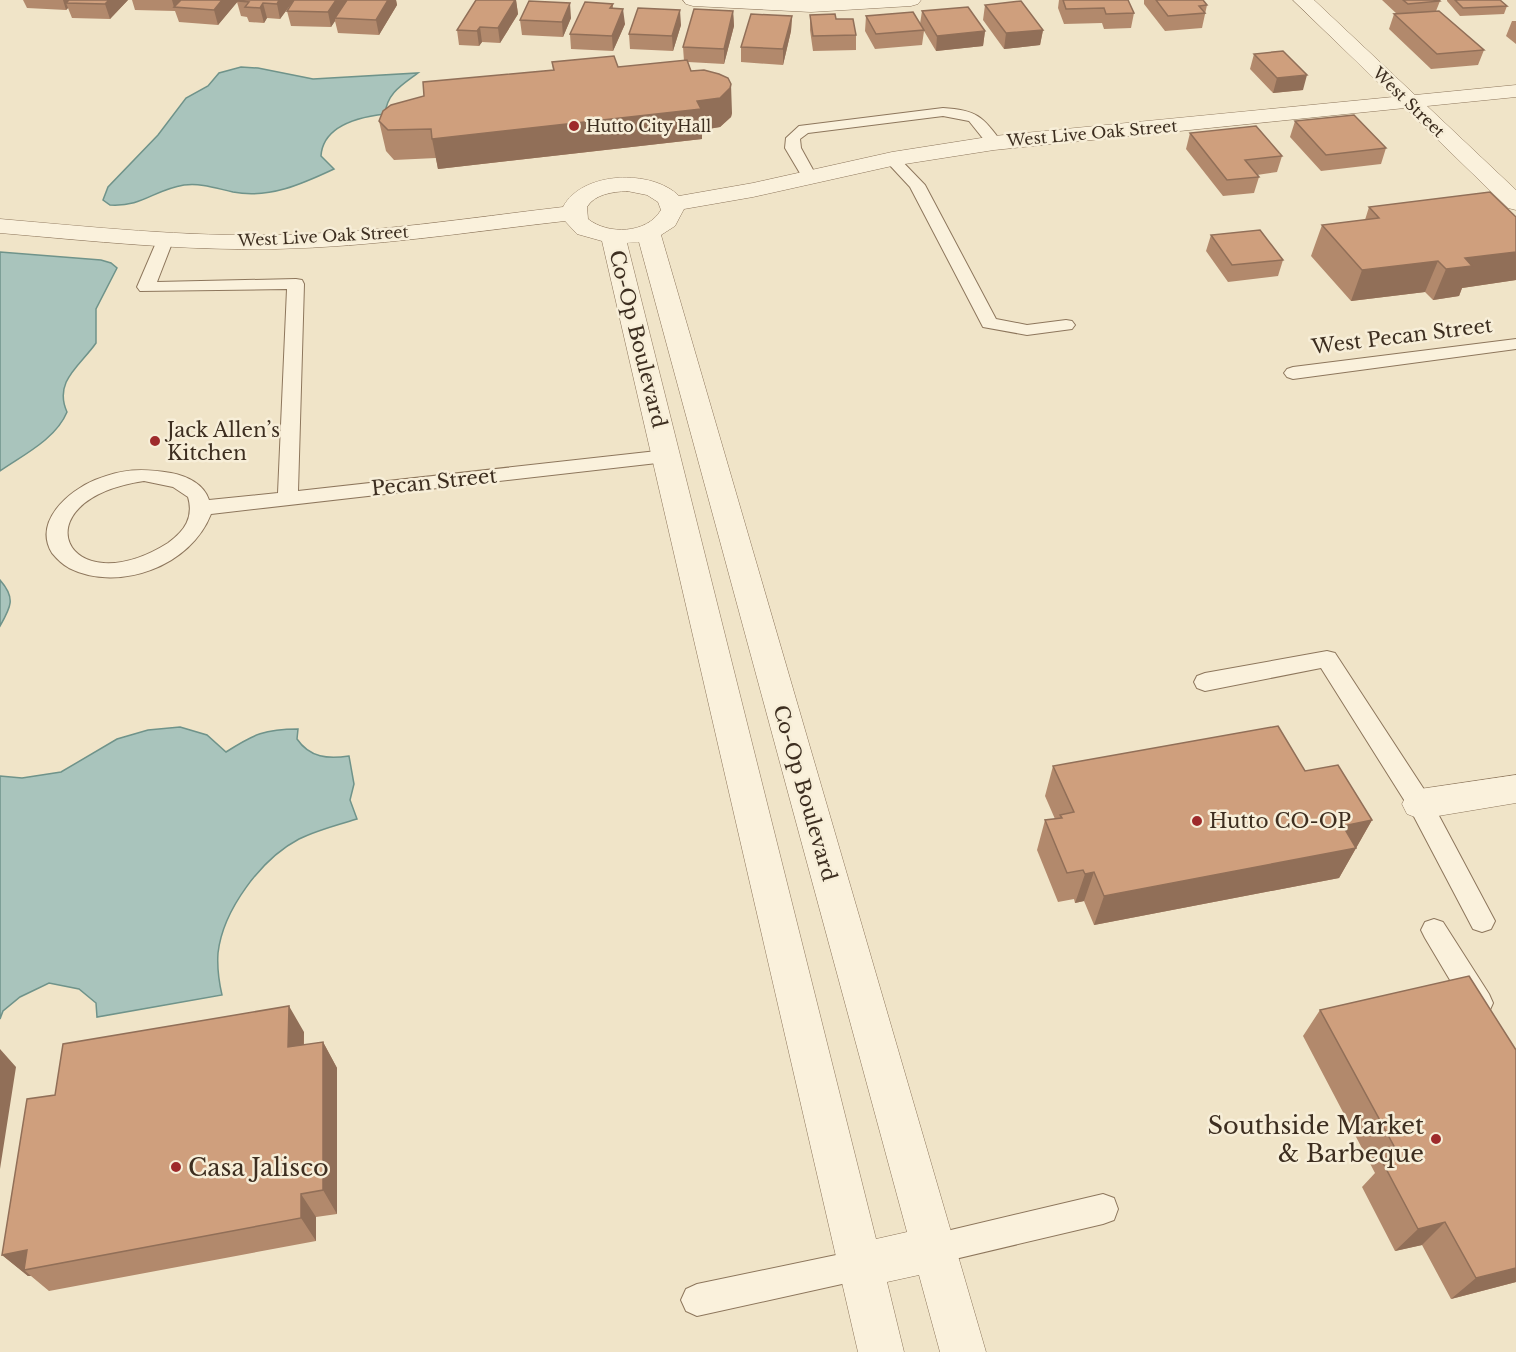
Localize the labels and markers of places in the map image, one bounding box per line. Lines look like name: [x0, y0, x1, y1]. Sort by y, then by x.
place label: Hutto City Hall: [586, 116, 711, 136]
marker: Hutto City Hall: [567, 119, 581, 133]
place label: Jack Allen’s Kitchen: [164, 418, 280, 465]
marker: Jack Allen’s Kitchen: [148, 434, 162, 448]
place label: Hutto CO-OP: [1209, 809, 1351, 833]
marker: Hutto CO-OP: [1190, 814, 1204, 828]
place label: Southside Market & Barbeque: [1208, 1111, 1424, 1168]
marker: Southside Market & Barbeque: [1429, 1132, 1443, 1146]
place label: Casa Jalisco: [188, 1153, 329, 1182]
marker: Casa Jalisco: [169, 1160, 183, 1174]

